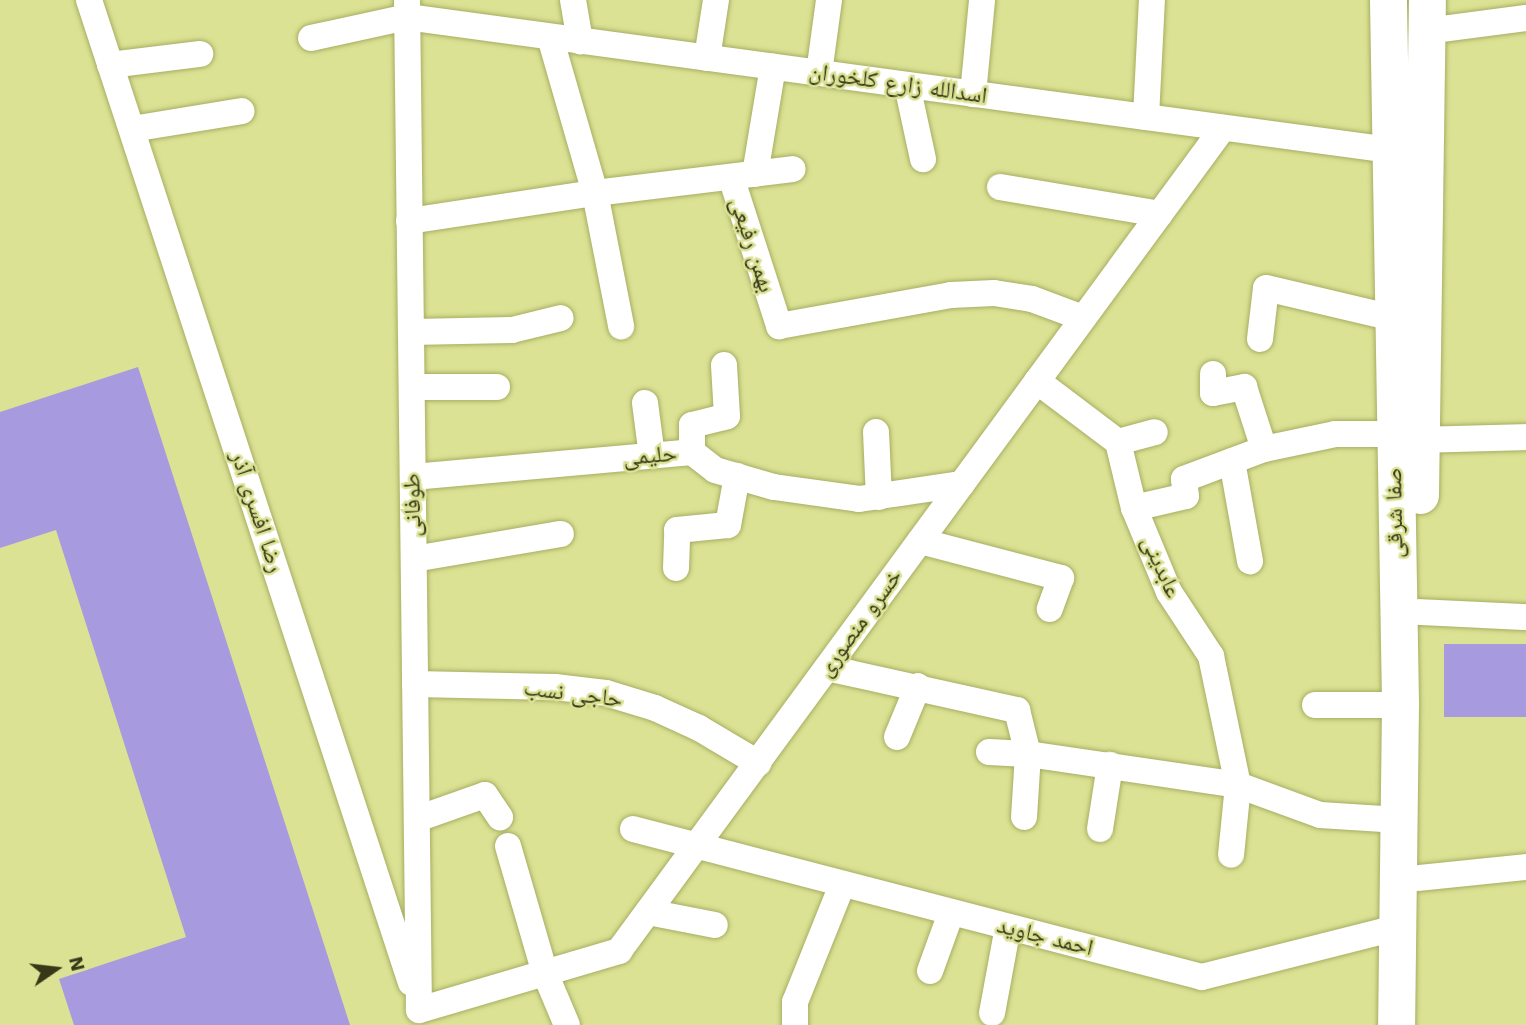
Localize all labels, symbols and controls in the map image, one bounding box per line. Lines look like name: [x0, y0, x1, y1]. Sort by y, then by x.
street label: اسدالله زارع کلخوران: [807, 58, 989, 110]
street label: بهمن رفیعی: [724, 194, 780, 296]
street label: حلیمی: [622, 440, 678, 472]
street label: رضا افسری آذر: [224, 448, 290, 576]
street label: صفا شرقی: [1380, 468, 1410, 558]
street label: طوفانی: [399, 473, 427, 537]
street label: عابدینی: [1135, 532, 1187, 602]
street label: خسرو منصوری: [812, 564, 908, 682]
street label: حاجی نسب: [522, 674, 624, 714]
street label: احمد جاوید: [994, 912, 1096, 962]
north arrow: [21, 934, 91, 1004]
text: N: [64, 954, 90, 973]

